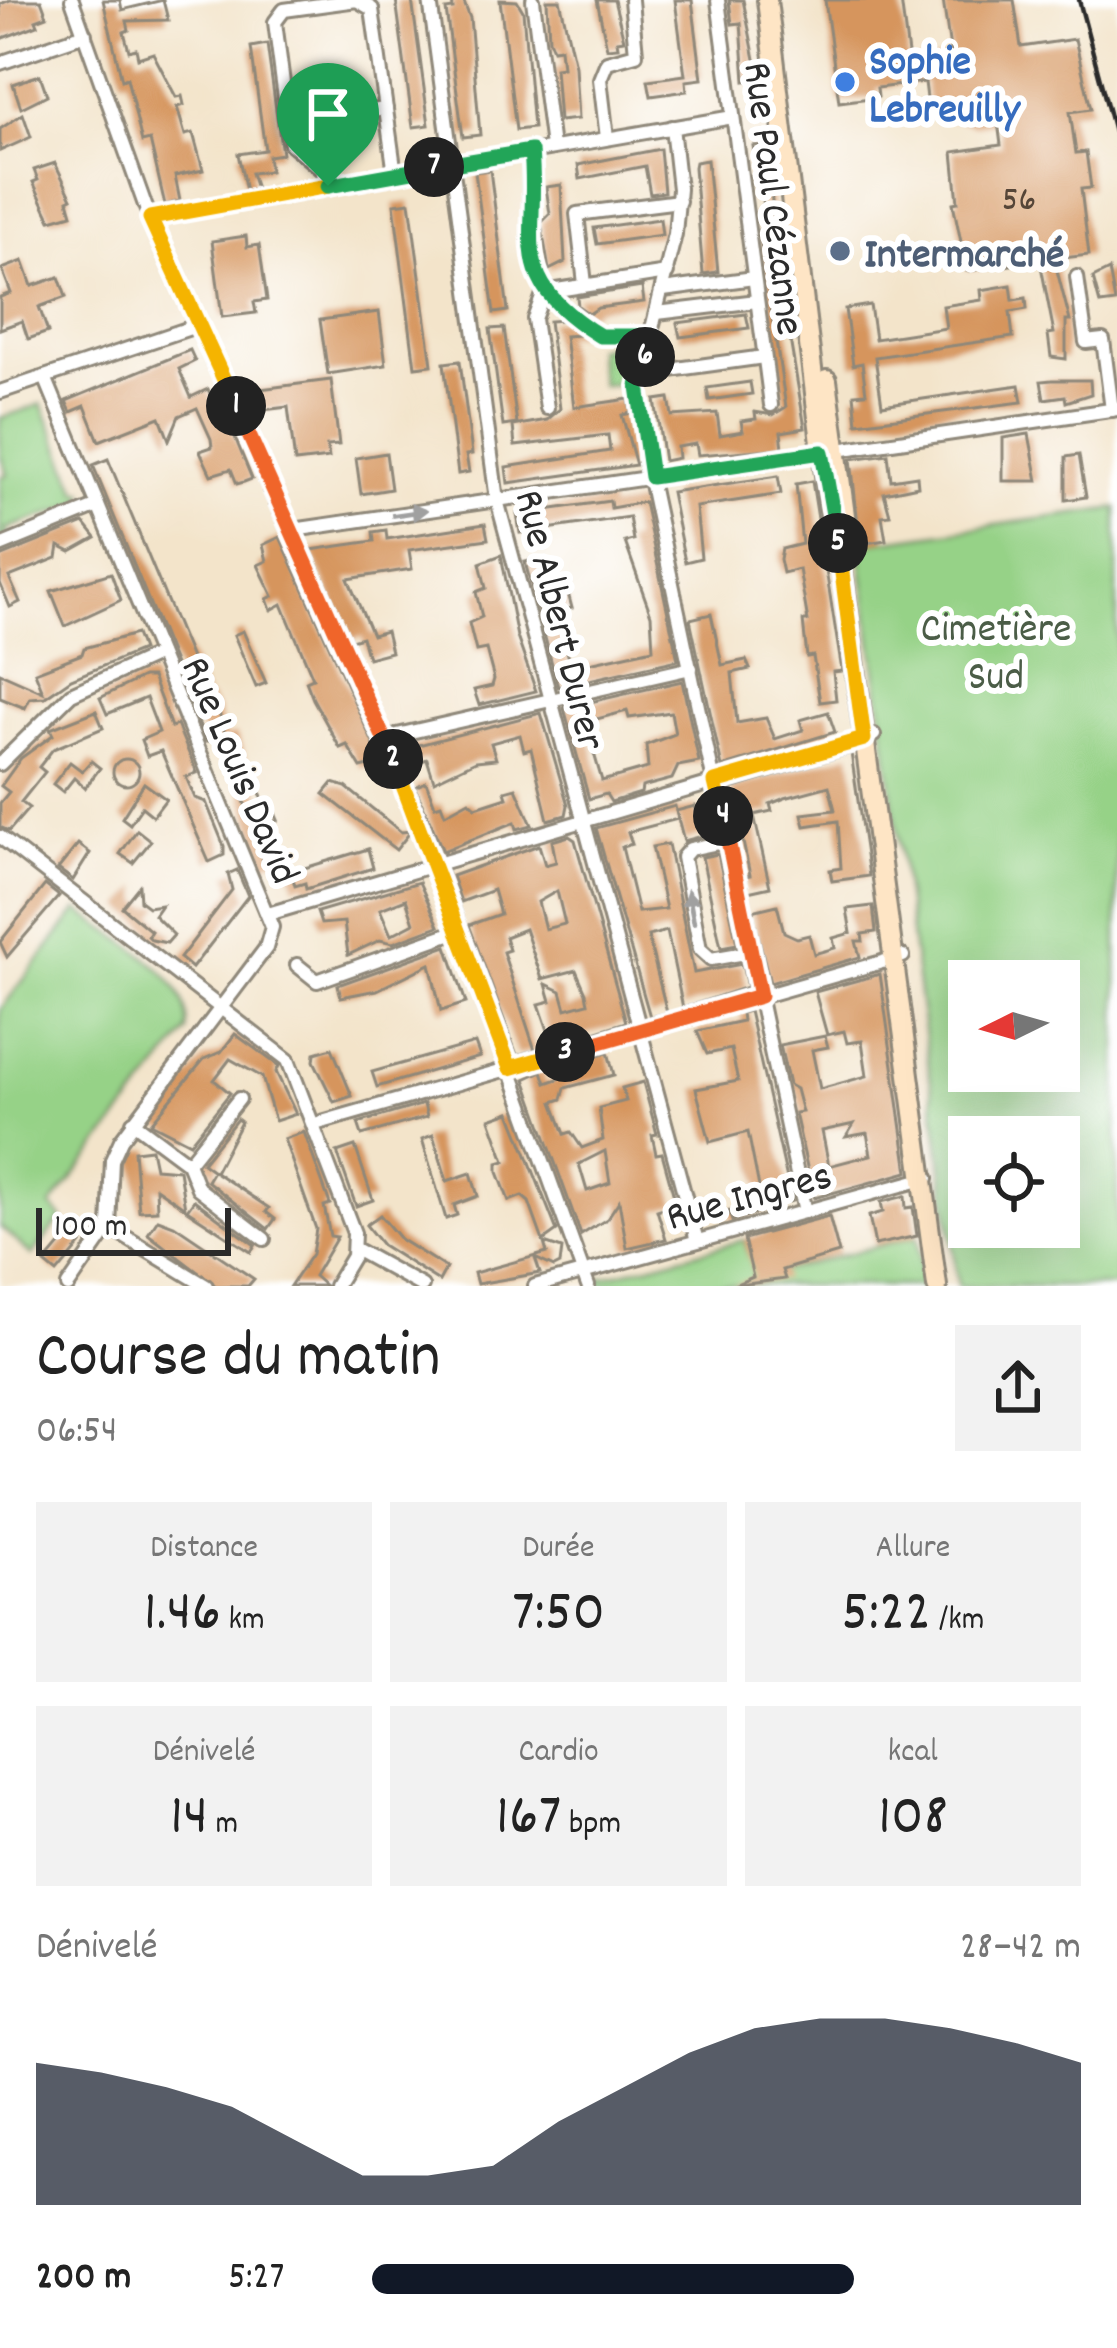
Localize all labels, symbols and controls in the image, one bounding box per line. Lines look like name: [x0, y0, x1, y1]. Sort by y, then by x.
place label: Sophie Lebreuilly: [869, 35, 1022, 143]
street label: Rue Paul Cézanne: [724, 59, 817, 339]
pin: [277, 63, 379, 186]
marker: Sophie Lebreuilly: [832, 69, 858, 95]
icon: arrive: [295, 81, 361, 147]
pin: 7: [404, 137, 464, 197]
text: 7: [428, 143, 440, 190]
house number: 56: [1002, 176, 1036, 228]
place label: Intermarché: [864, 228, 1064, 288]
marker: Intermarché: [827, 238, 853, 264]
pin: 6: [615, 327, 675, 387]
text: 6: [637, 333, 653, 380]
pin: 1: [206, 376, 266, 436]
text: 1: [232, 382, 240, 429]
street label: Rue Albert Durer: [495, 484, 618, 758]
one-way arrow: [390, 503, 428, 522]
pin: 5: [808, 513, 868, 573]
text: 5: [830, 519, 846, 566]
park label: Cimetière Sud: [920, 602, 1072, 710]
street label: Rue Louis David: [162, 649, 311, 895]
pin: 2: [363, 729, 423, 789]
text: 2: [386, 735, 400, 782]
pin: 4: [693, 786, 753, 846]
text: 4: [716, 792, 730, 839]
one-way arrow: [681, 887, 700, 925]
north arrow: [948, 960, 1080, 1092]
map controls: [948, 960, 1080, 1248]
pin: 3: [535, 1022, 595, 1082]
text: 3: [558, 1028, 572, 1075]
button: locate: [948, 1116, 1080, 1248]
street label: Rue Ingres: [660, 1149, 839, 1251]
scale bar: [36, 1202, 231, 1255]
text: 100 m: [54, 1205, 127, 1252]
text: Course du matin: [36, 1314, 441, 1408]
button: share: [955, 1325, 1081, 1451]
text: 06:54: [36, 1406, 117, 1461]
text: Distance: [150, 1526, 258, 1573]
text: Durée: [522, 1526, 595, 1573]
text: Allure: [875, 1526, 950, 1573]
text: 1.46: [144, 1573, 221, 1659]
text: 7:50: [512, 1573, 605, 1659]
text: 5:22: [841, 1573, 931, 1659]
text: km: [221, 1598, 265, 1645]
text: /km: [931, 1598, 985, 1645]
text: Dénivelé: [153, 1730, 256, 1777]
text: Cardio: [518, 1730, 599, 1777]
text: kcal: [888, 1730, 938, 1777]
text: 14: [170, 1777, 208, 1863]
text: 167: [496, 1777, 561, 1863]
text: 108: [878, 1777, 948, 1863]
text: m: [208, 1802, 238, 1849]
text: bpm: [561, 1802, 621, 1849]
text: Dénivelé: [36, 1922, 158, 1977]
text: 28–42 m: [960, 1922, 1081, 1977]
text: 200 m: [36, 2252, 131, 2307]
text: 5:27: [228, 2252, 285, 2307]

